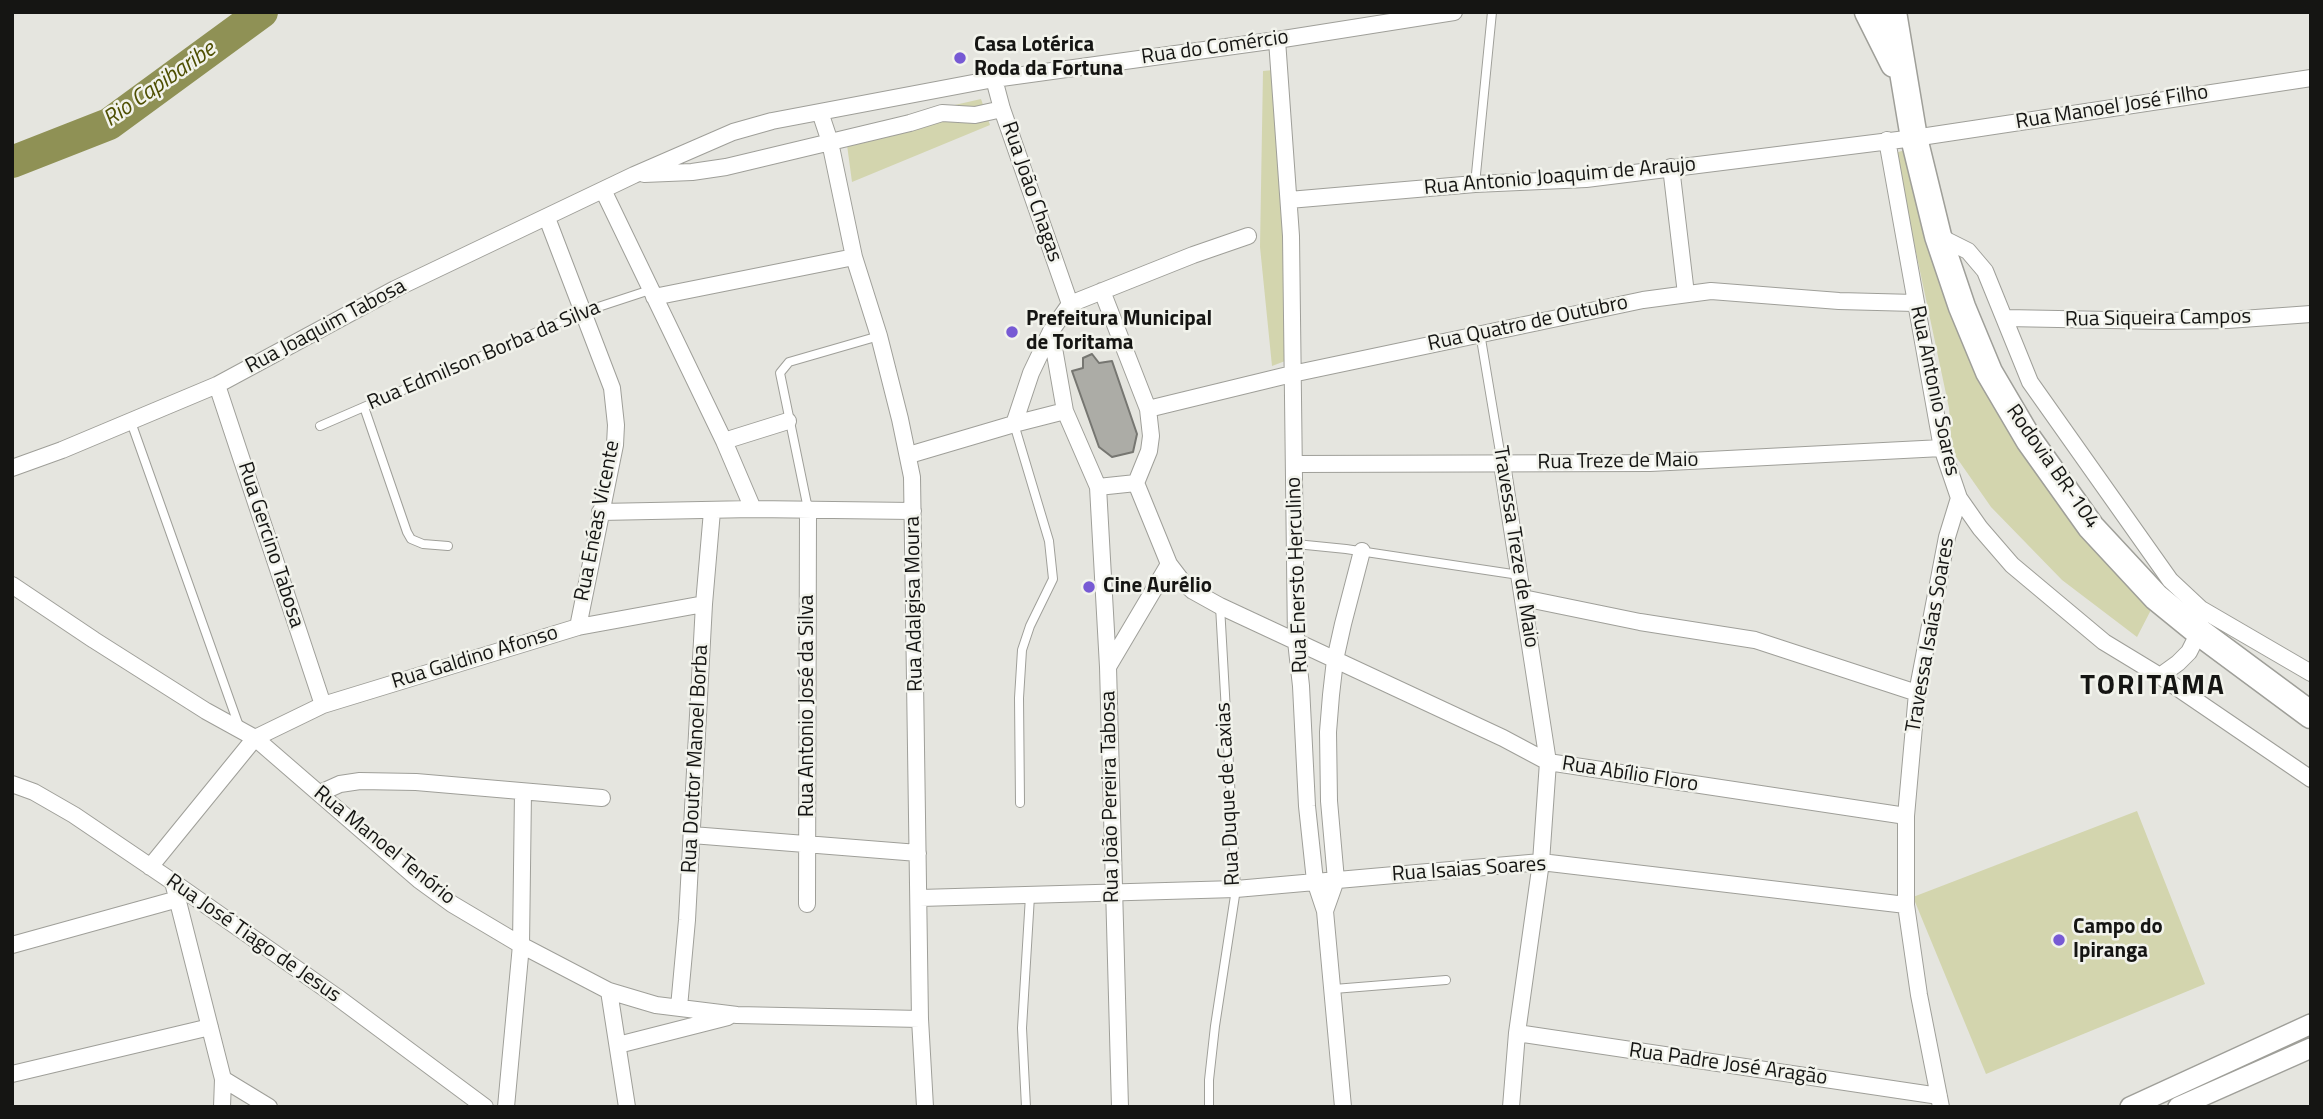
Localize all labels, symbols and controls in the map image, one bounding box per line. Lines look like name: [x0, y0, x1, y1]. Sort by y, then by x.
street label: Rua do Comércio: [1140, 25, 1290, 71]
place label: Casa Lotérica Roda da Fortuna: [974, 33, 1123, 83]
water label: Rio Capibaribe: [99, 36, 221, 134]
marker: Casa Lotérica Roda da Fortuna: [952, 50, 968, 66]
street label: Rua Manoel José Filho: [2014, 80, 2210, 136]
street label: Rua João Chagas: [995, 119, 1067, 265]
street label: Rua Antonio Joaquim de Araujo: [1423, 153, 1697, 201]
street label: Rua Joaquim Tabosa: [242, 274, 410, 380]
street label: Rua Quatro de Outubro: [1426, 290, 1630, 358]
street label: Rua Edmilson Borba da Silva: [364, 295, 604, 417]
street label: Rua Antonio Soares: [1904, 304, 1964, 478]
street label: Rua Siqueira Campos: [2065, 305, 2251, 333]
place label: Prefeitura Municipal de Toritama: [1026, 307, 1212, 357]
marker: Prefeitura Municipal de Toritama: [1004, 324, 1020, 340]
street label: Rodovia BR-104: [2000, 400, 2104, 534]
street label: Rua Enéas Vicente: [570, 438, 626, 604]
street label: Travessa Treze de Maio: [1487, 444, 1543, 650]
street label: Rua Treze de Maio: [1537, 448, 1699, 476]
street label: Rua Gercino Tabosa: [231, 459, 309, 631]
street label: Rua Enersto Herculino: [1282, 476, 1314, 674]
street label: Rua Adalgisa Moura: [901, 516, 929, 692]
street label: Travessa Isaías Soares: [1901, 536, 1961, 734]
place label: Cine Aurélio: [1103, 574, 1212, 600]
marker: Cine Aurélio: [1081, 579, 1097, 595]
street label: Rua Antonio José da Silva: [795, 595, 821, 817]
street label: Rua Galdino Afonso: [389, 621, 561, 695]
street label: Rua Doutor Manoel Borba: [677, 644, 715, 874]
district label: TORITAMA: [2081, 670, 2225, 704]
street label: Rua João Pereira Tabosa: [1097, 691, 1125, 903]
street label: Rua Duque de Caxias: [1212, 701, 1246, 887]
street label: Rua Abílio Floro: [1560, 752, 1700, 798]
street label: Rua Manoel Tenório: [308, 781, 460, 911]
street label: Rua Isaias Soares: [1391, 852, 1547, 888]
street label: Rua José Tiago de Jesus: [161, 869, 345, 1009]
place label: Campo do Ipiranga: [2073, 915, 2163, 965]
marker: Campo do Ipiranga: [2051, 932, 2067, 948]
street label: Rua Padre José Aragão: [1627, 1039, 1829, 1091]

